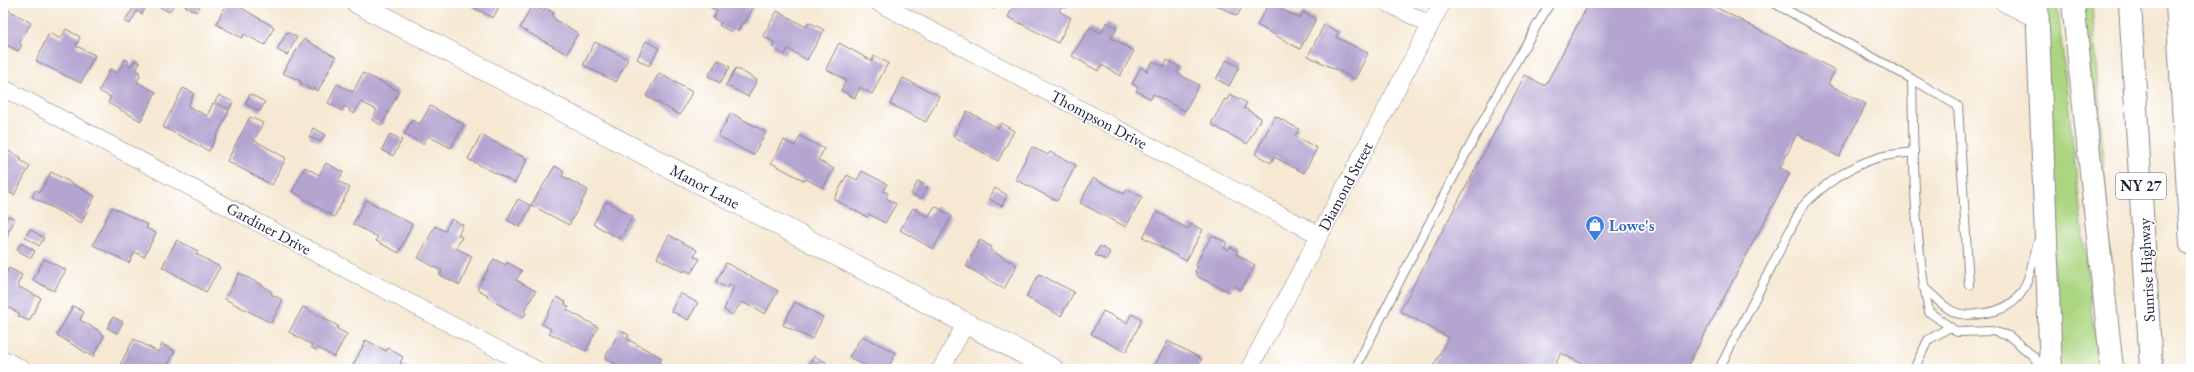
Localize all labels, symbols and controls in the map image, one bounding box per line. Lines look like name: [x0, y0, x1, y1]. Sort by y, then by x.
street label: Thompson Drive: [1047, 85, 1151, 154]
street label: Diamond Street: [1313, 138, 1378, 234]
street label: Manor Lane: [666, 159, 743, 214]
road number: NY 27: [2116, 173, 2166, 199]
street label: Gardiner Drive: [223, 197, 315, 260]
shop icon: Lowe's: [1584, 214, 1606, 242]
place label: Lowe's: [1609, 215, 1655, 236]
street label: Sunrise Highway: [2133, 217, 2160, 322]

